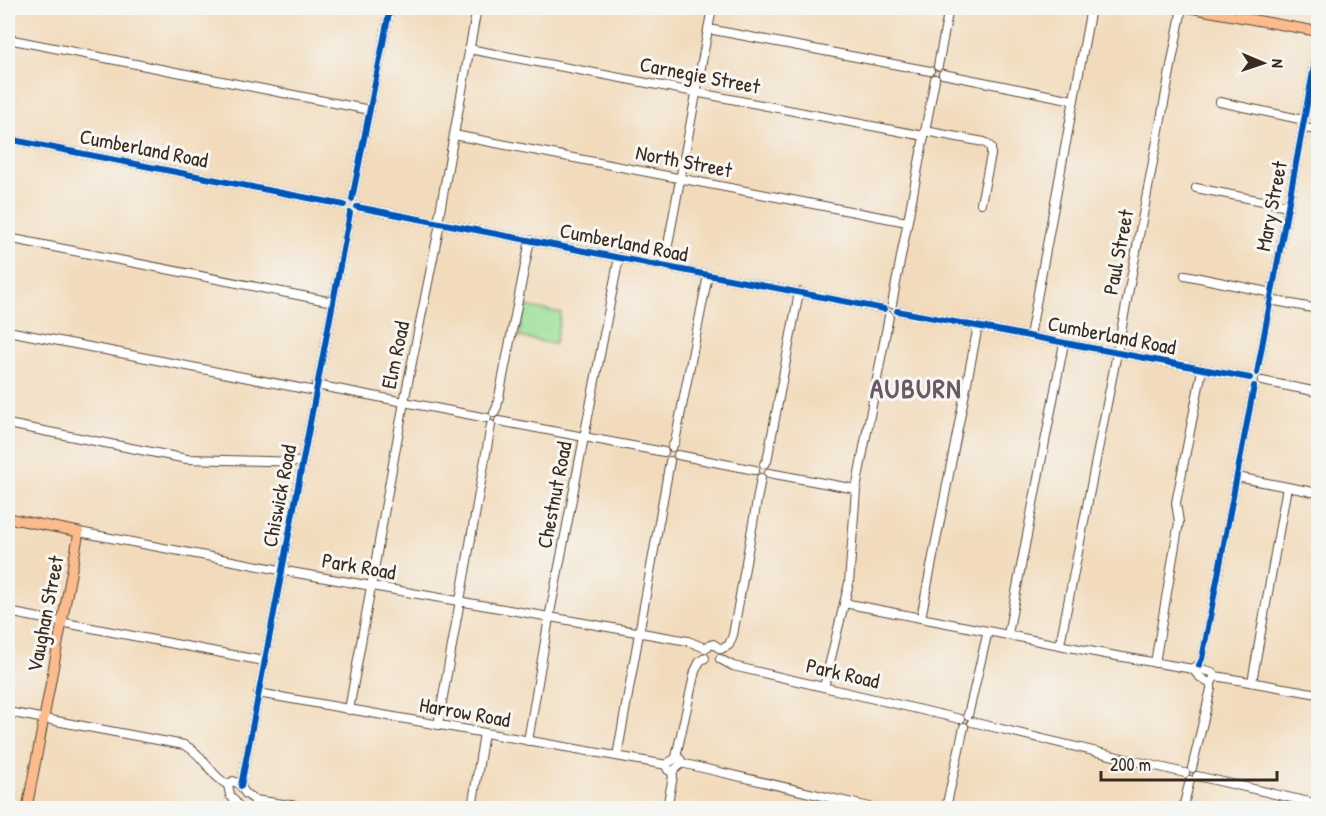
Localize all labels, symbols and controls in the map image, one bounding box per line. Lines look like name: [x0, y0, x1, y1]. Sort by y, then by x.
north arrow: [1233, 33, 1293, 93]
street label: Carnegie Street: [637, 49, 763, 101]
text: N: [1267, 59, 1289, 69]
street label: Cumberland Road: [77, 121, 211, 175]
street label: North Street: [633, 137, 735, 185]
street label: Mary Street: [1248, 158, 1294, 254]
street label: Paul Street: [1096, 206, 1141, 297]
street label: Cumberland Road: [557, 215, 691, 269]
street label: Cumberland Road: [1045, 308, 1179, 362]
street label: Elm Road: [374, 319, 416, 391]
district label: AUBURN: [870, 370, 962, 406]
street label: Chestnut Road: [529, 439, 579, 551]
street label: Chiswick Road: [255, 442, 303, 550]
street label: Park Road: [320, 545, 398, 587]
street label: Vaughan Street: [20, 553, 71, 675]
street label: Park Road: [803, 651, 883, 695]
street label: Harrow Road: [417, 690, 513, 734]
scale bar: [1101, 744, 1276, 782]
text: 200 m: [1110, 752, 1151, 777]

